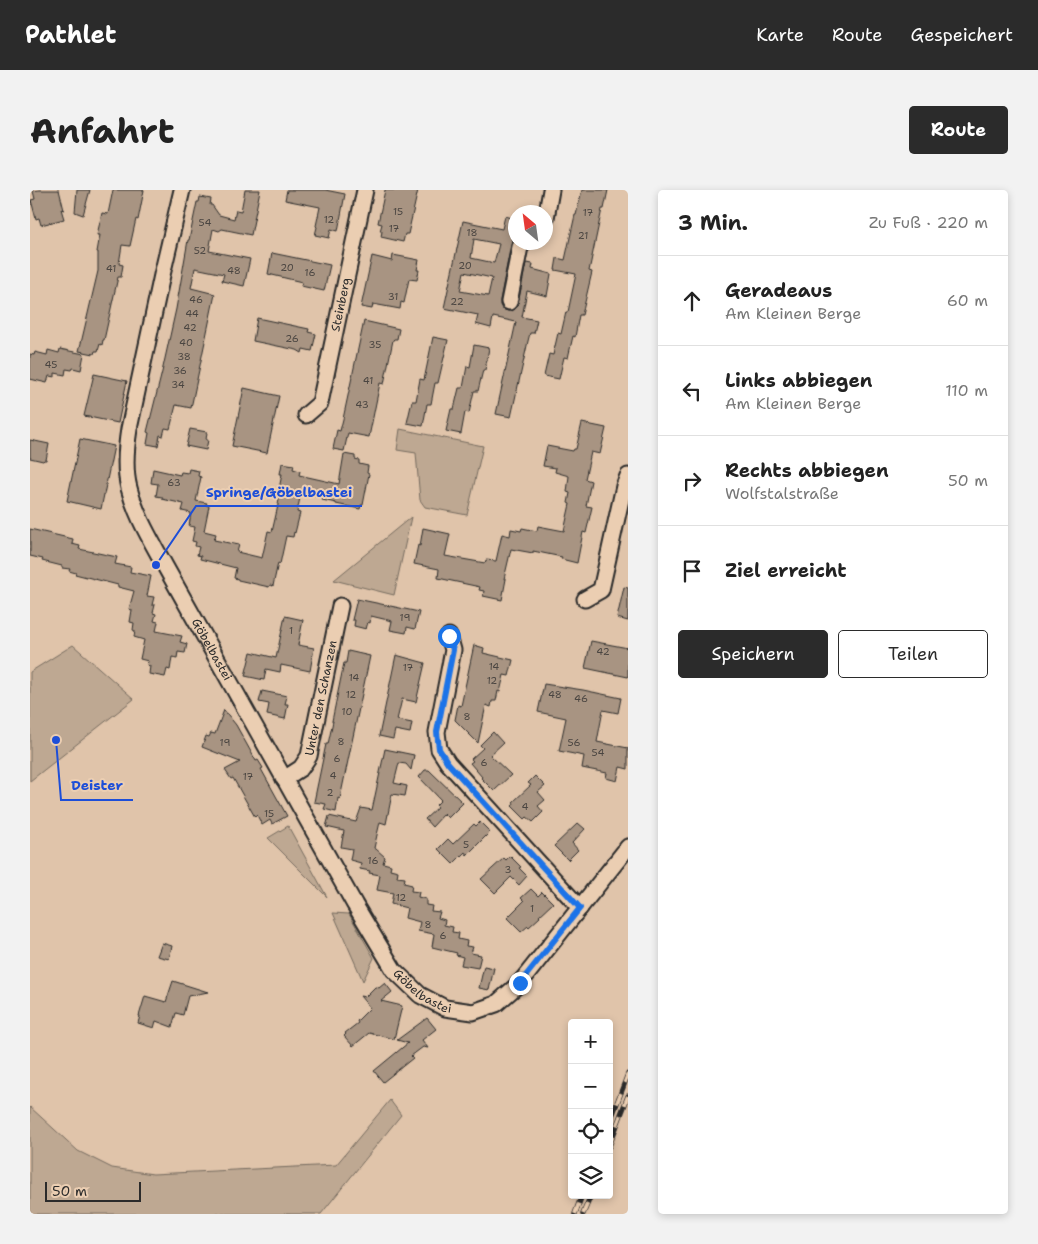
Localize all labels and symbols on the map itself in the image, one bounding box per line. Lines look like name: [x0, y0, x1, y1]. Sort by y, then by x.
house number: 15: [393, 205, 403, 218]
north arrow: [508, 205, 553, 250]
house number: 17: [583, 206, 593, 219]
house number: 12: [324, 213, 334, 226]
house number: 54: [199, 216, 211, 229]
house number: 17: [389, 222, 399, 235]
house number: 18: [466, 226, 478, 239]
house number: 21: [578, 229, 588, 242]
house number: 52: [194, 244, 206, 257]
house number: 20: [458, 259, 472, 272]
house number: 20: [280, 261, 294, 274]
house number: 41: [106, 262, 116, 275]
house number: 48: [227, 264, 241, 277]
house number: 16: [305, 266, 315, 279]
street label: Steinberg: [327, 276, 354, 333]
house number: 31: [388, 290, 398, 303]
house number: 46: [189, 293, 203, 306]
house number: 22: [450, 295, 464, 308]
house number: 44: [185, 307, 199, 320]
house number: 42: [183, 321, 197, 334]
house number: 26: [285, 332, 299, 345]
house number: 40: [179, 336, 193, 349]
house number: 35: [369, 338, 381, 351]
house number: 38: [177, 350, 191, 363]
house number: 45: [45, 358, 57, 371]
house number: 36: [173, 364, 187, 377]
house number: 41: [363, 374, 373, 387]
house number: 34: [171, 378, 185, 391]
house number: 43: [355, 398, 369, 411]
house number: 63: [167, 476, 181, 489]
callout: Springe/Göbelbastei: [196, 477, 362, 506]
text: Springe/Göbelbastei: [206, 483, 352, 501]
house number: 19: [400, 611, 410, 624]
street label: Göbelbastei: [188, 615, 236, 683]
house number: 1: [289, 624, 293, 637]
route start: [438, 625, 461, 648]
street label: Unter den Schanzen: [301, 639, 341, 757]
house number: 42: [596, 645, 610, 658]
house number: 14: [489, 660, 499, 673]
house number: 17: [403, 661, 413, 674]
house number: 14: [349, 671, 359, 684]
house number: 12: [487, 674, 497, 687]
house number: 12: [346, 688, 356, 701]
house number: 48: [548, 688, 562, 701]
house number: 46: [574, 692, 588, 705]
house number: 10: [342, 705, 352, 718]
house number: 8: [464, 710, 471, 723]
house number: 8: [338, 735, 345, 748]
house number: 19: [220, 736, 230, 749]
house number: 56: [568, 736, 580, 749]
house number: 54: [592, 746, 604, 759]
house number: 6: [334, 752, 341, 765]
house number: 6: [481, 756, 488, 769]
house number: 4: [330, 769, 337, 782]
house number: 17: [243, 770, 253, 783]
callout: Deister: [61, 771, 133, 800]
text: Deister: [71, 776, 123, 794]
house number: 2: [327, 786, 334, 799]
house number: 4: [522, 800, 529, 813]
house number: 15: [264, 807, 274, 820]
house number: 5: [463, 838, 469, 851]
house number: 16: [368, 854, 378, 867]
house number: 3: [505, 863, 512, 876]
house number: 12: [396, 891, 406, 904]
house number: 1: [530, 902, 534, 915]
house number: 8: [425, 918, 432, 931]
house number: 6: [440, 929, 447, 942]
street label: Göbelbastei: [390, 965, 453, 1017]
route end: [509, 972, 532, 995]
scale bar: [45, 1179, 141, 1202]

